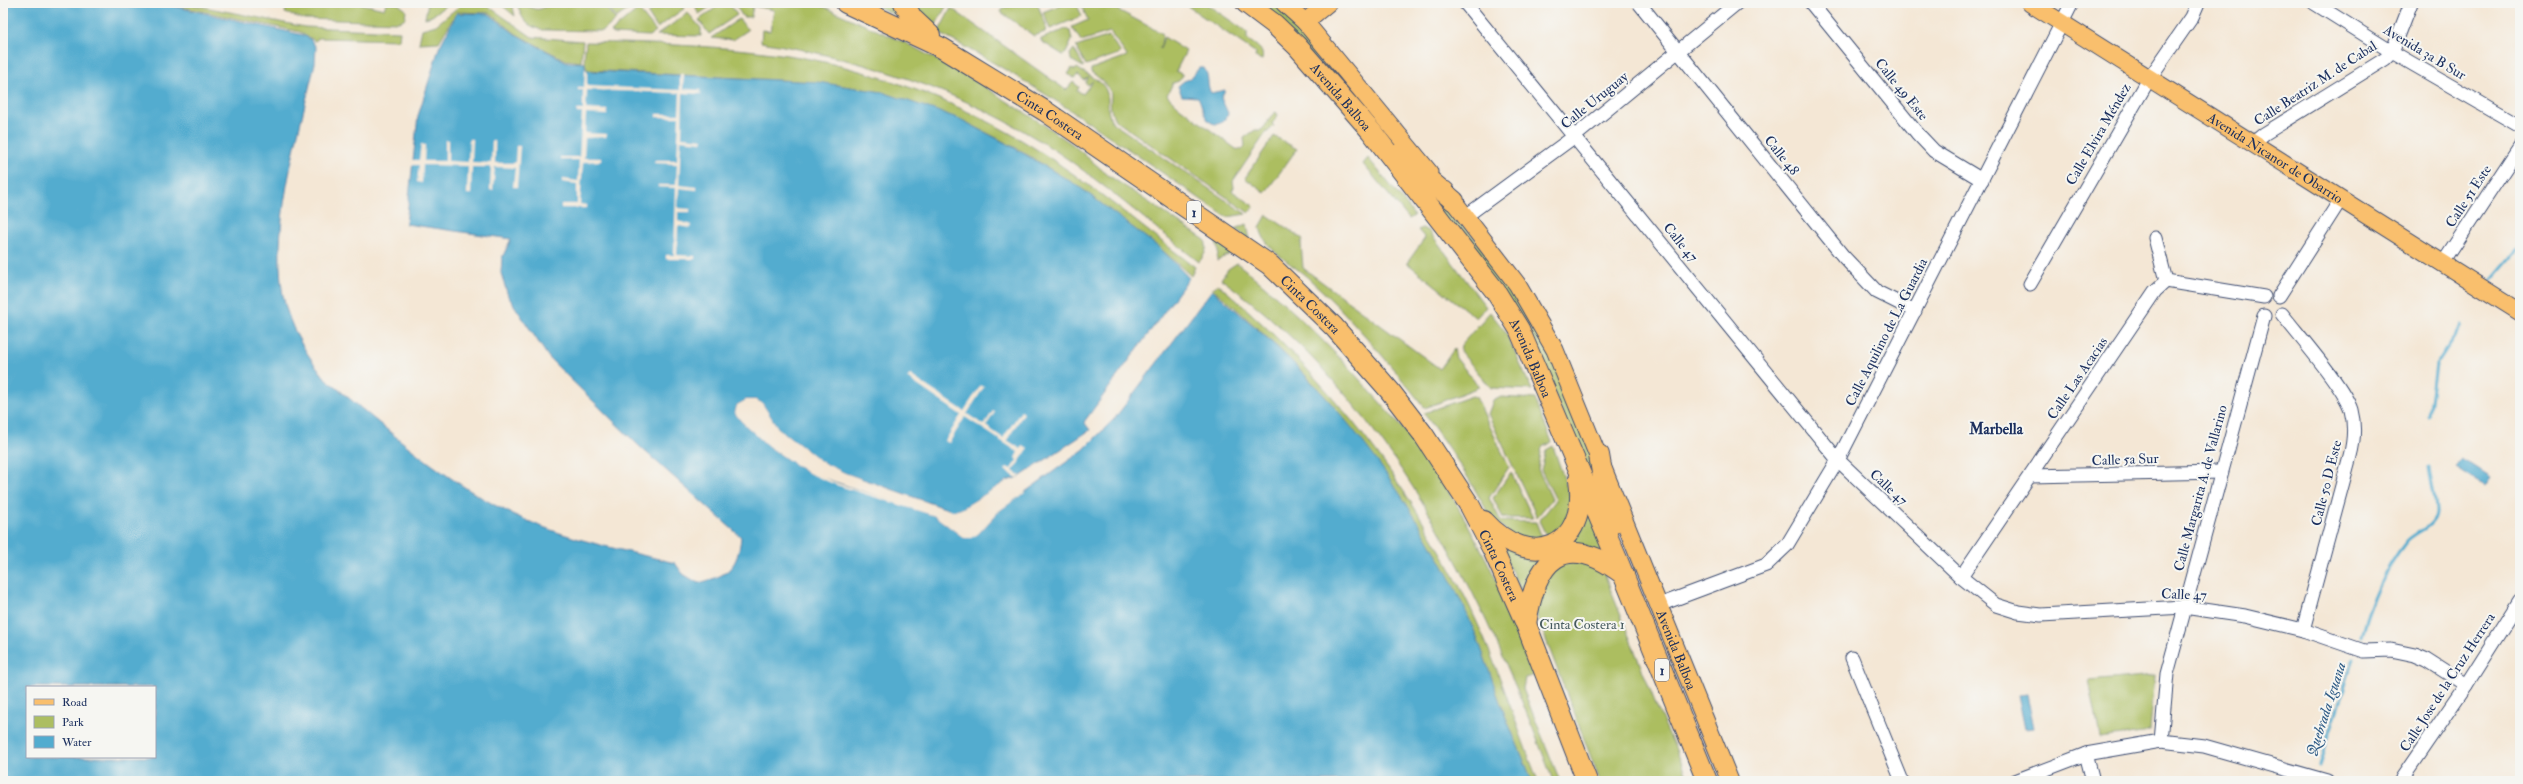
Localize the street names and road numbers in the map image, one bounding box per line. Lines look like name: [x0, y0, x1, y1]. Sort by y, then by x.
street label: Avenida 3a B Sur: [2380, 21, 2470, 84]
street label: Calle Beatriz M. de Cabal: [2251, 37, 2380, 129]
street label: Calle 49 Este: [1871, 55, 1932, 124]
street label: Avenida Balboa: [1306, 59, 1375, 135]
street label: Calle Uruguay: [1557, 68, 1633, 133]
street label: Calle Elvira Méndez: [2062, 80, 2135, 188]
street label: Cinta Costera: [1013, 87, 1087, 144]
street label: Avenida Nicanor de Obarrio: [2203, 108, 2346, 207]
street label: Calle 48: [1761, 132, 1803, 179]
street label: Calle 51 Este: [2442, 162, 2495, 231]
road number: 1: [1187, 201, 1201, 223]
street label: Calle 47: [1660, 219, 1702, 266]
street label: Calle Aquilino de La Guardia: [1842, 255, 1931, 409]
street label: Cinta Costera: [1277, 272, 1344, 338]
street label: Avenida Balboa: [1505, 314, 1555, 400]
street label: Calle Las Acacias: [2044, 334, 2111, 423]
street label: Calle Margarita A. de Vallarino: [2170, 403, 2231, 573]
street label: Calle 50 D Este: [2308, 438, 2345, 528]
street label: Calle 5a Sur: [2091, 450, 2160, 469]
street label: Calle 47: [1866, 466, 1912, 509]
street label: Cinta Costera: [1475, 527, 1523, 604]
street label: Calle 47: [2161, 585, 2208, 604]
street label: Avenida Balboa: [1652, 606, 1700, 693]
street label: Calle Jose de la Cruz Herrera: [2396, 609, 2499, 755]
road number: 1: [1655, 659, 1669, 681]

